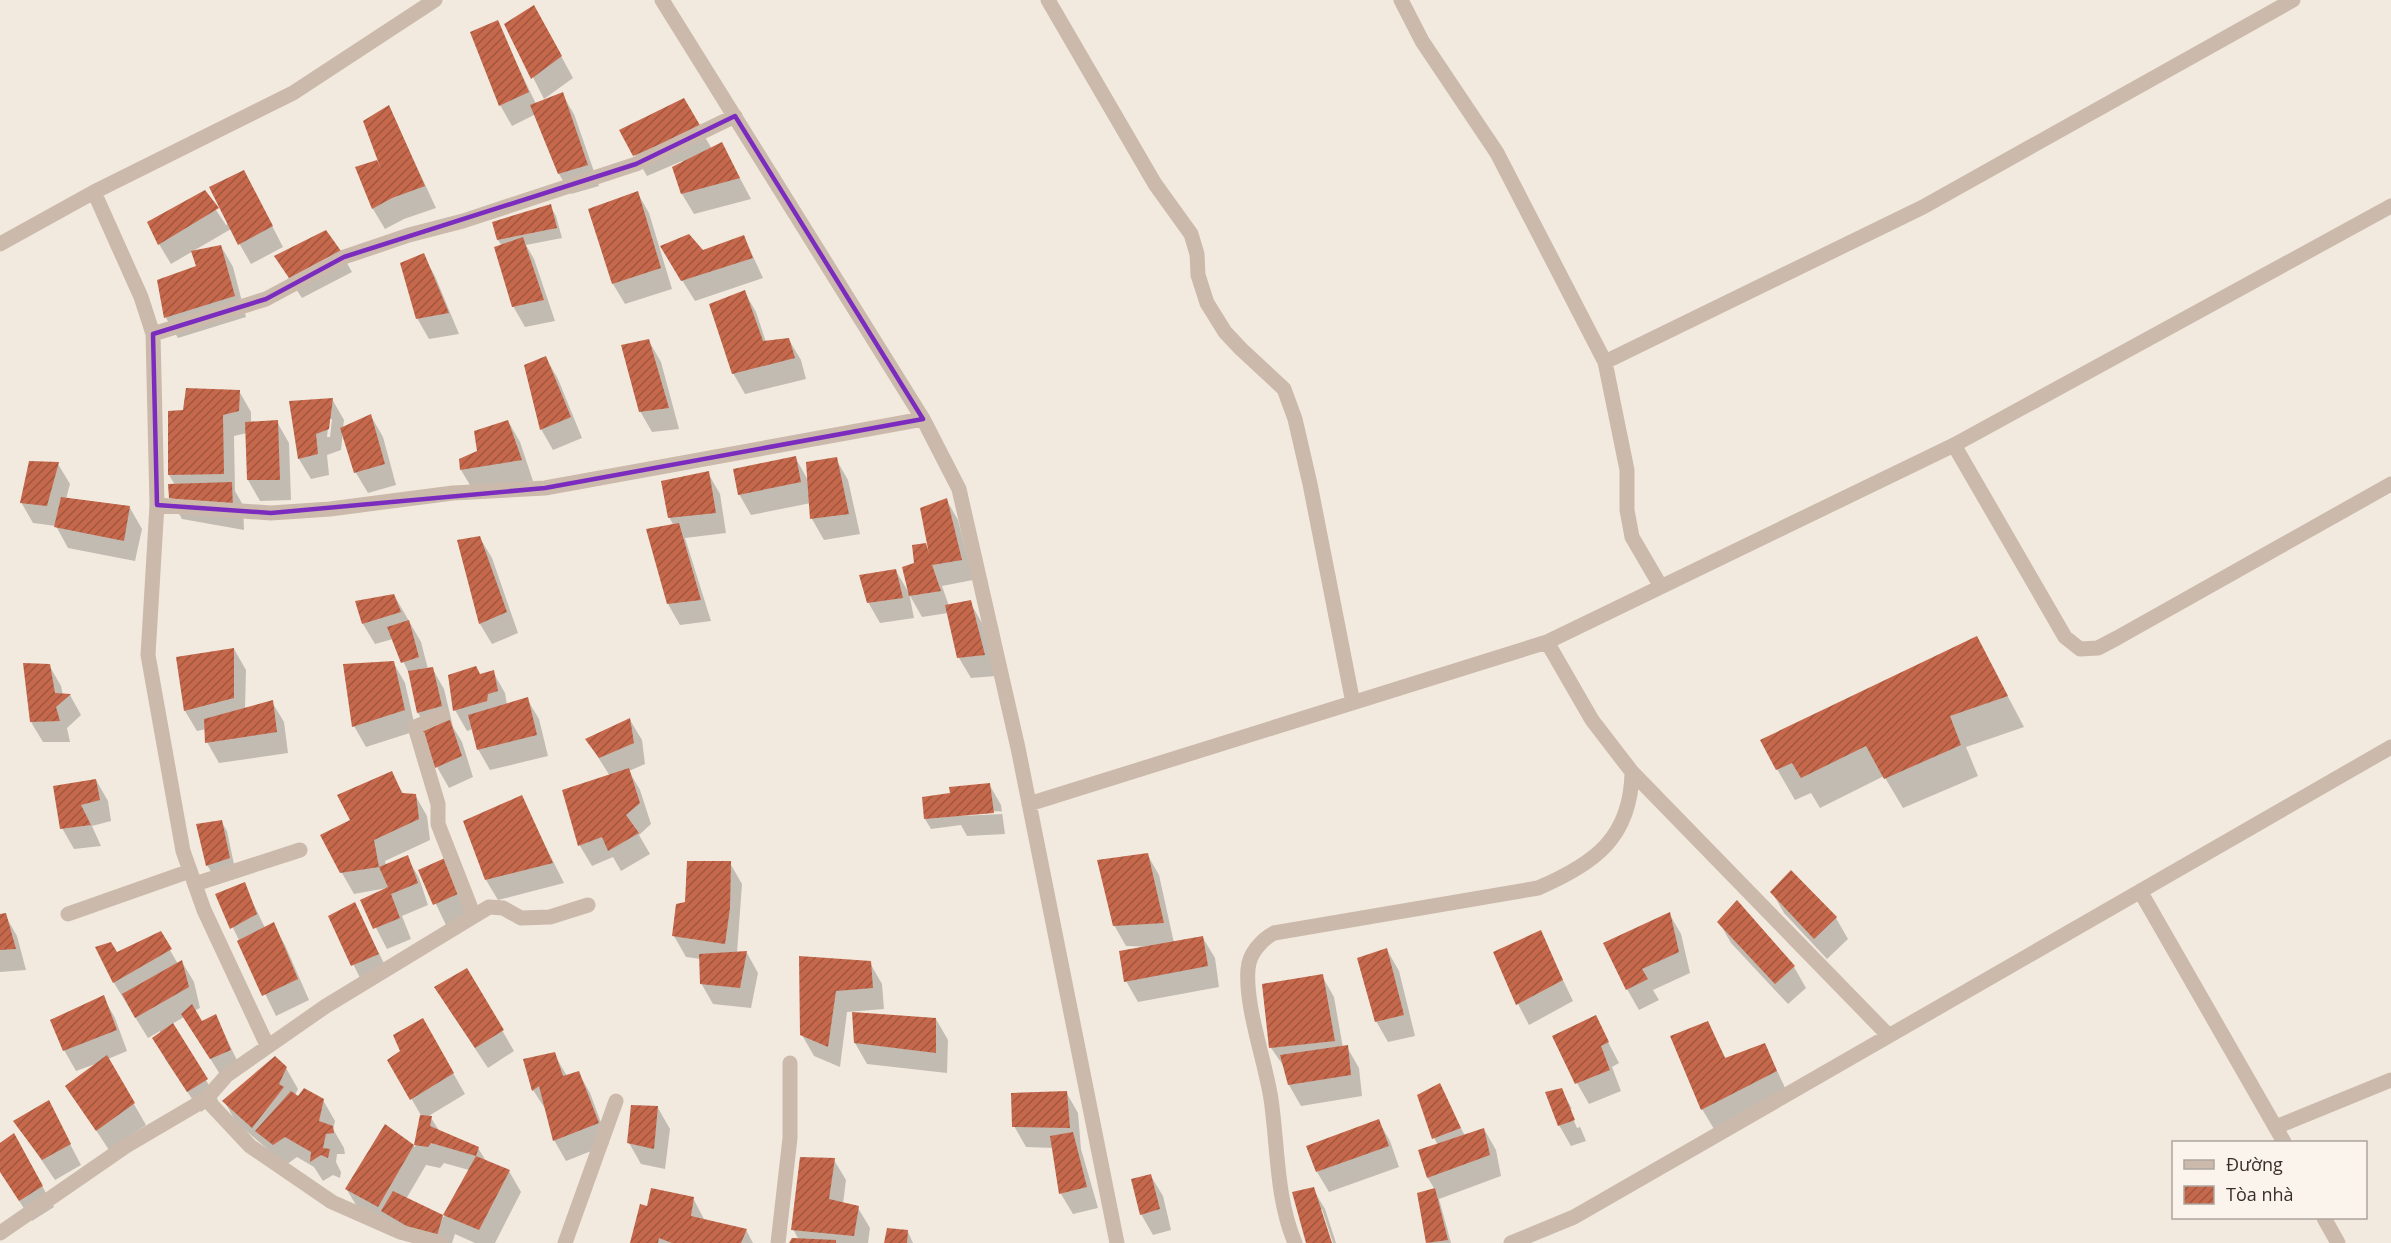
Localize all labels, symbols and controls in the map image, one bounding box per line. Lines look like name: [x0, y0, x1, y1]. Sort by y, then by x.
legend: [2172, 1141, 2367, 1219]
text: Đường: [2226, 1152, 2283, 1176]
text: Tòa nhà: [2226, 1182, 2294, 1206]

